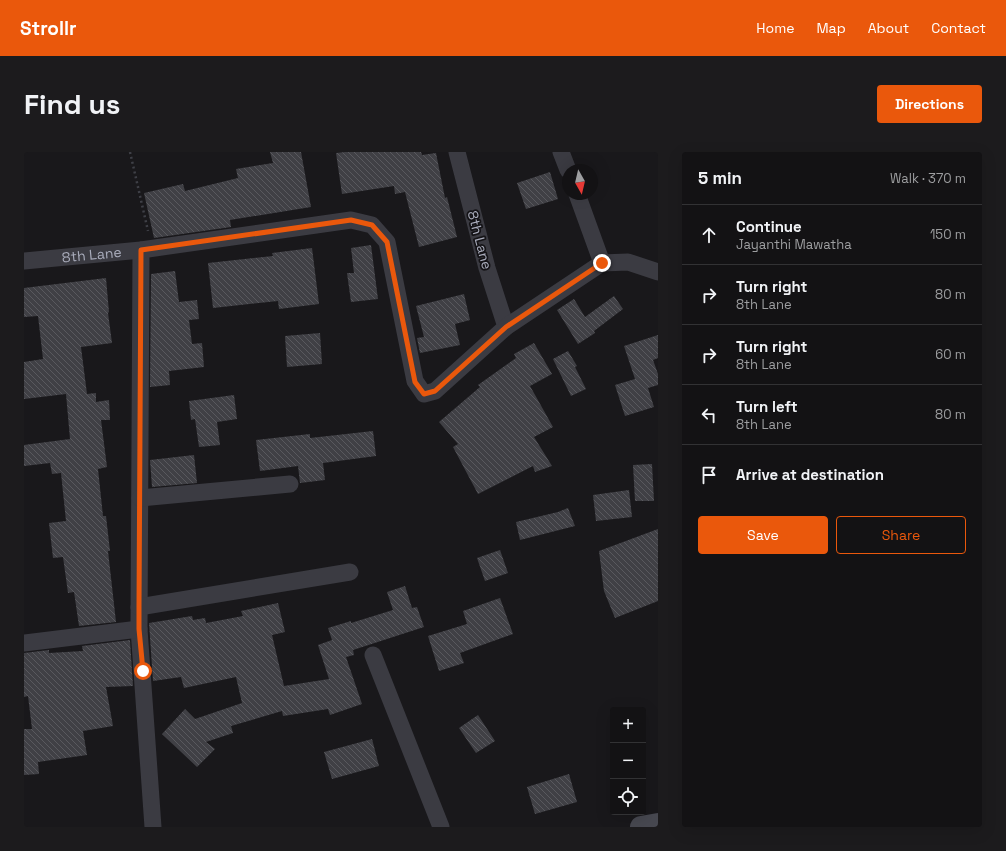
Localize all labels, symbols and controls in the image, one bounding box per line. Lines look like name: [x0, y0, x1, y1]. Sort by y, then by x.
text: Strollr: [20, 16, 77, 41]
text: Home: [756, 19, 794, 37]
text: Map: [816, 19, 846, 37]
text: About: [868, 19, 909, 37]
text: Contact: [931, 19, 986, 37]
button: Directions: [877, 85, 982, 123]
text: Find us: [24, 86, 121, 122]
north arrow: [562, 164, 598, 200]
text: 5 min: [698, 167, 742, 189]
text: Walk · 370 m: [890, 170, 966, 187]
street label: 8th Lane: [464, 209, 496, 271]
text: Continue: [736, 217, 802, 236]
icon: ahead: [698, 224, 720, 246]
text: 150 m: [930, 226, 966, 243]
text: Jayanthi Mawatha: [736, 236, 852, 253]
street label: 8th Lane: [61, 243, 122, 266]
route end: [593, 254, 611, 272]
text: Turn right: [736, 277, 807, 296]
icon: right: [698, 284, 720, 306]
text: 80 m: [935, 286, 966, 303]
text: 8th Lane: [736, 296, 792, 313]
text: Turn right: [736, 337, 807, 356]
icon: right: [698, 344, 720, 366]
text: 60 m: [935, 346, 966, 363]
text: 8th Lane: [736, 356, 792, 373]
text: Turn left: [736, 397, 798, 416]
icon: left: [698, 404, 720, 426]
text: 80 m: [935, 406, 966, 423]
text: 8th Lane: [736, 416, 792, 433]
icon: arrive: [698, 464, 720, 486]
text: Arrive at destination: [736, 465, 884, 484]
button: Save: [698, 516, 828, 554]
button: Share: [836, 516, 966, 554]
route start: [134, 662, 152, 680]
map controls: [610, 707, 646, 815]
button: +: [610, 707, 646, 743]
button: −: [610, 743, 646, 779]
button: locate: [610, 779, 646, 815]

